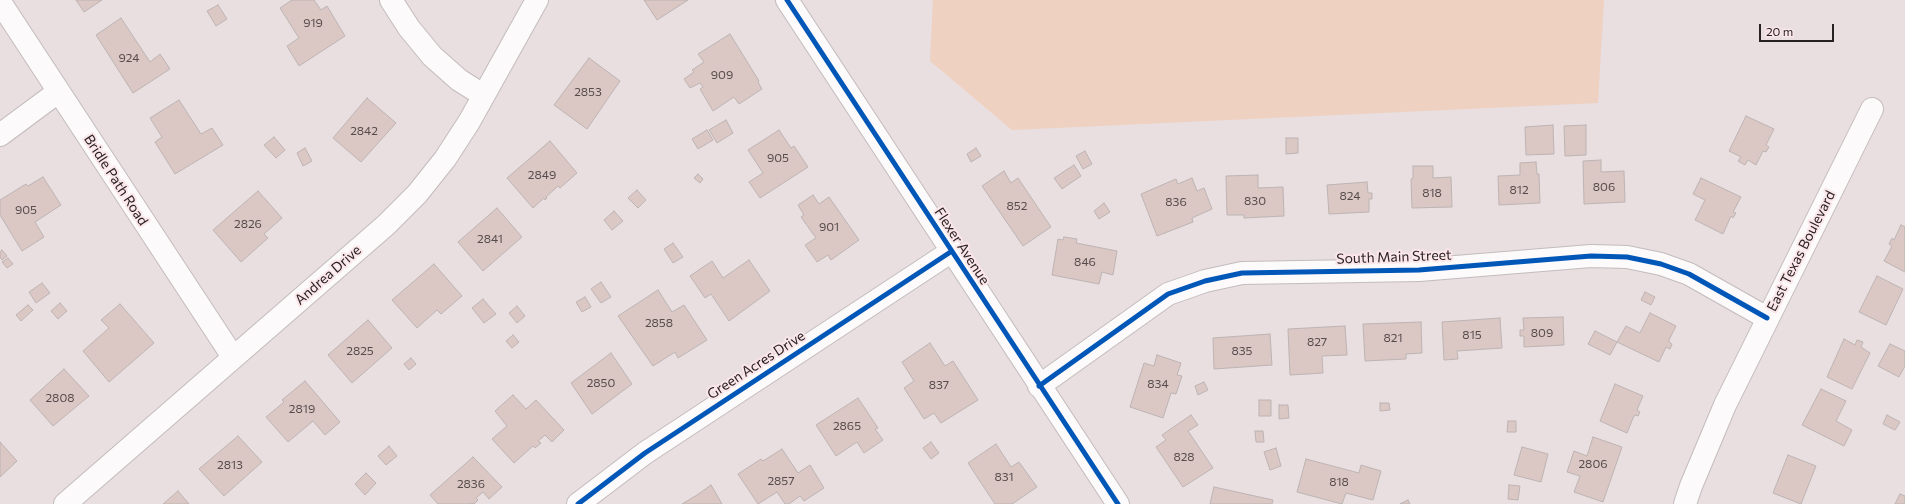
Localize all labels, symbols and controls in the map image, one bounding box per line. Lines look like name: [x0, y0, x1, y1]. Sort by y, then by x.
house number: 919: [303, 16, 323, 30]
scale bar: [1761, 16, 1836, 42]
text: 20 m: [1766, 24, 1793, 38]
house number: 924: [119, 51, 139, 65]
house number: 909: [711, 68, 733, 82]
house number: 2853: [574, 85, 602, 99]
house number: 2842: [350, 124, 378, 138]
street label: Bridle Path Road: [80, 131, 152, 229]
house number: 905: [767, 151, 789, 165]
house number: 2849: [528, 168, 556, 182]
house number: 806: [1593, 180, 1615, 194]
house number: 812: [1509, 183, 1529, 197]
house number: 818: [1422, 186, 1442, 200]
street label: East Texas Boulevard: [1763, 188, 1839, 314]
house number: 824: [1340, 189, 1360, 203]
house number: 830: [1244, 194, 1266, 208]
house number: 836: [1165, 195, 1187, 209]
house number: 852: [1007, 199, 1027, 213]
house number: 905: [15, 203, 37, 217]
street label: Flexer Avenue: [931, 204, 993, 288]
house number: 2826: [234, 217, 262, 231]
house number: 901: [819, 220, 839, 234]
house number: 2841: [477, 232, 503, 246]
street label: Andrea Drive: [291, 242, 365, 308]
street label: South Main Street: [1336, 247, 1452, 267]
house number: 846: [1074, 255, 1096, 269]
house number: 2858: [645, 316, 673, 330]
house number: 809: [1531, 326, 1553, 340]
street label: Green Acres Drive: [704, 327, 808, 403]
house number: 815: [1462, 328, 1482, 342]
house number: 821: [1383, 331, 1403, 345]
house number: 827: [1307, 335, 1327, 349]
house number: 2825: [346, 344, 374, 358]
house number: 835: [1232, 344, 1252, 358]
house number: 2850: [587, 376, 615, 390]
house number: 834: [1147, 377, 1169, 391]
house number: 837: [929, 378, 949, 392]
house number: 2808: [45, 391, 75, 405]
house number: 2819: [289, 402, 315, 416]
house number: 2865: [833, 419, 861, 433]
house number: 828: [1173, 450, 1195, 464]
house number: 2806: [1578, 457, 1608, 471]
house number: 2813: [217, 458, 243, 472]
house number: 831: [994, 470, 1014, 484]
house number: 2857: [767, 474, 795, 488]
house number: 818: [1329, 475, 1349, 489]
house number: 2836: [457, 477, 485, 491]

